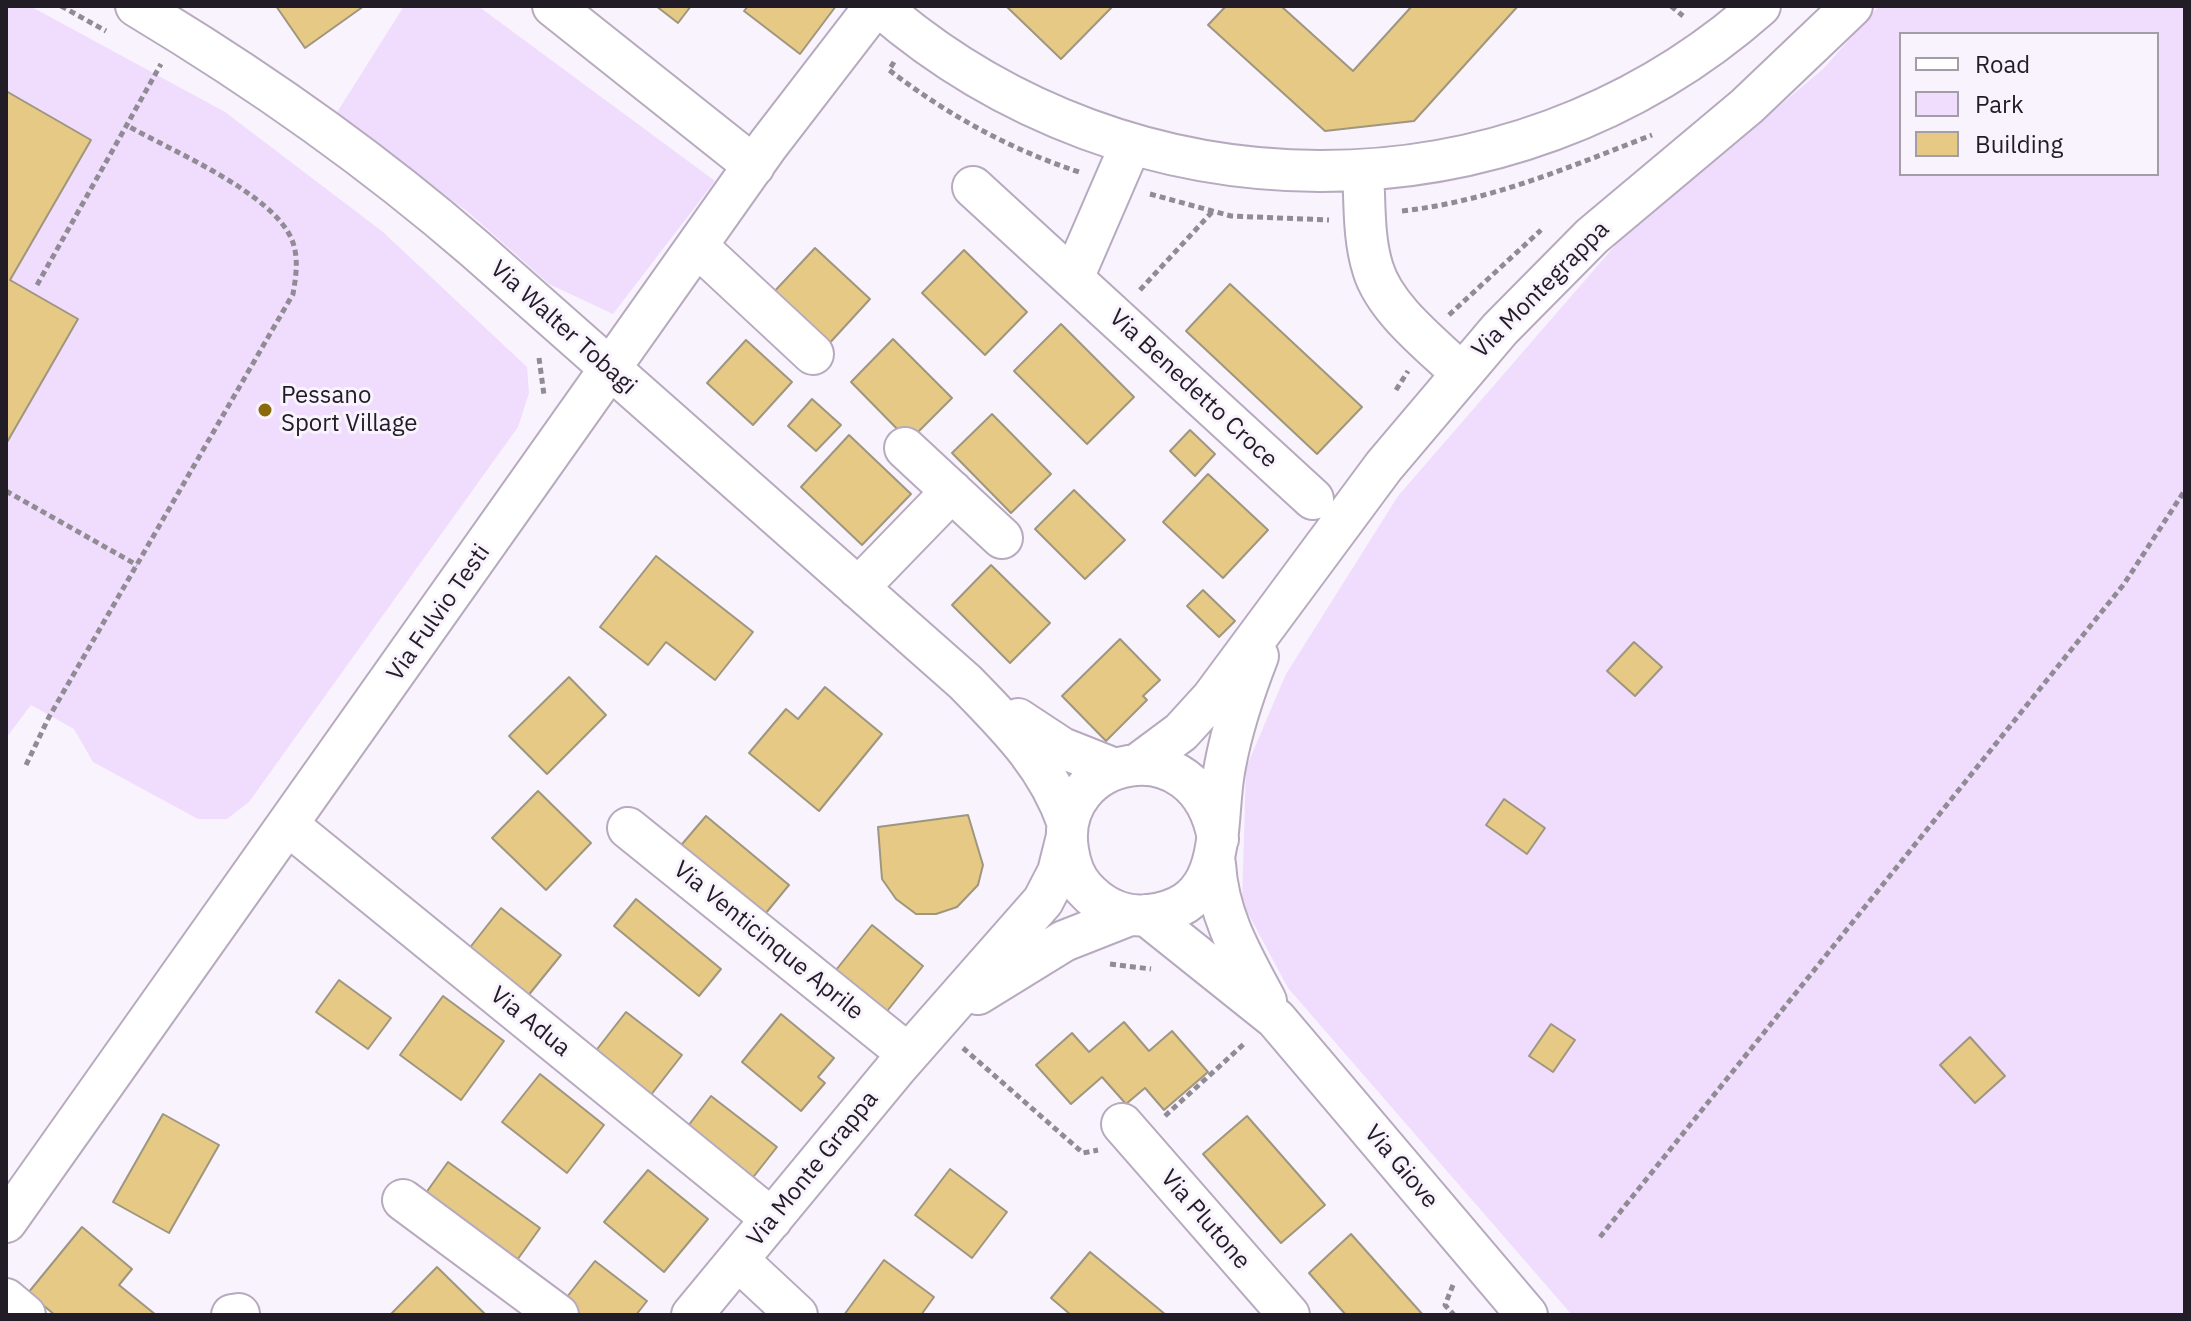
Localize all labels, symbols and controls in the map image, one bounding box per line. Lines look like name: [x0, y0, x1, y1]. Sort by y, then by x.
legend: [1899, 32, 2159, 176]
text: Road: [1975, 48, 2030, 80]
text: Park: [1975, 88, 2024, 120]
text: Building: [1975, 128, 2063, 160]
street label: Via Montegrappa: [1466, 215, 1616, 365]
street label: Via Walter Tobagi: [484, 255, 642, 401]
street label: Via Benedetto Croce: [1103, 304, 1283, 474]
place label: Pessano Sport Village: [281, 382, 417, 438]
marker: Pessano Sport Village: [256, 401, 274, 419]
street label: Via Fulvio Testi: [381, 539, 497, 687]
street label: Via Venticinque Aprile: [667, 856, 869, 1026]
street label: Via Adua: [484, 981, 576, 1063]
street label: Via Monte Grappa: [741, 1085, 885, 1253]
street label: Via Giove: [1358, 1120, 1444, 1214]
street label: Via Plutone: [1154, 1164, 1256, 1276]

